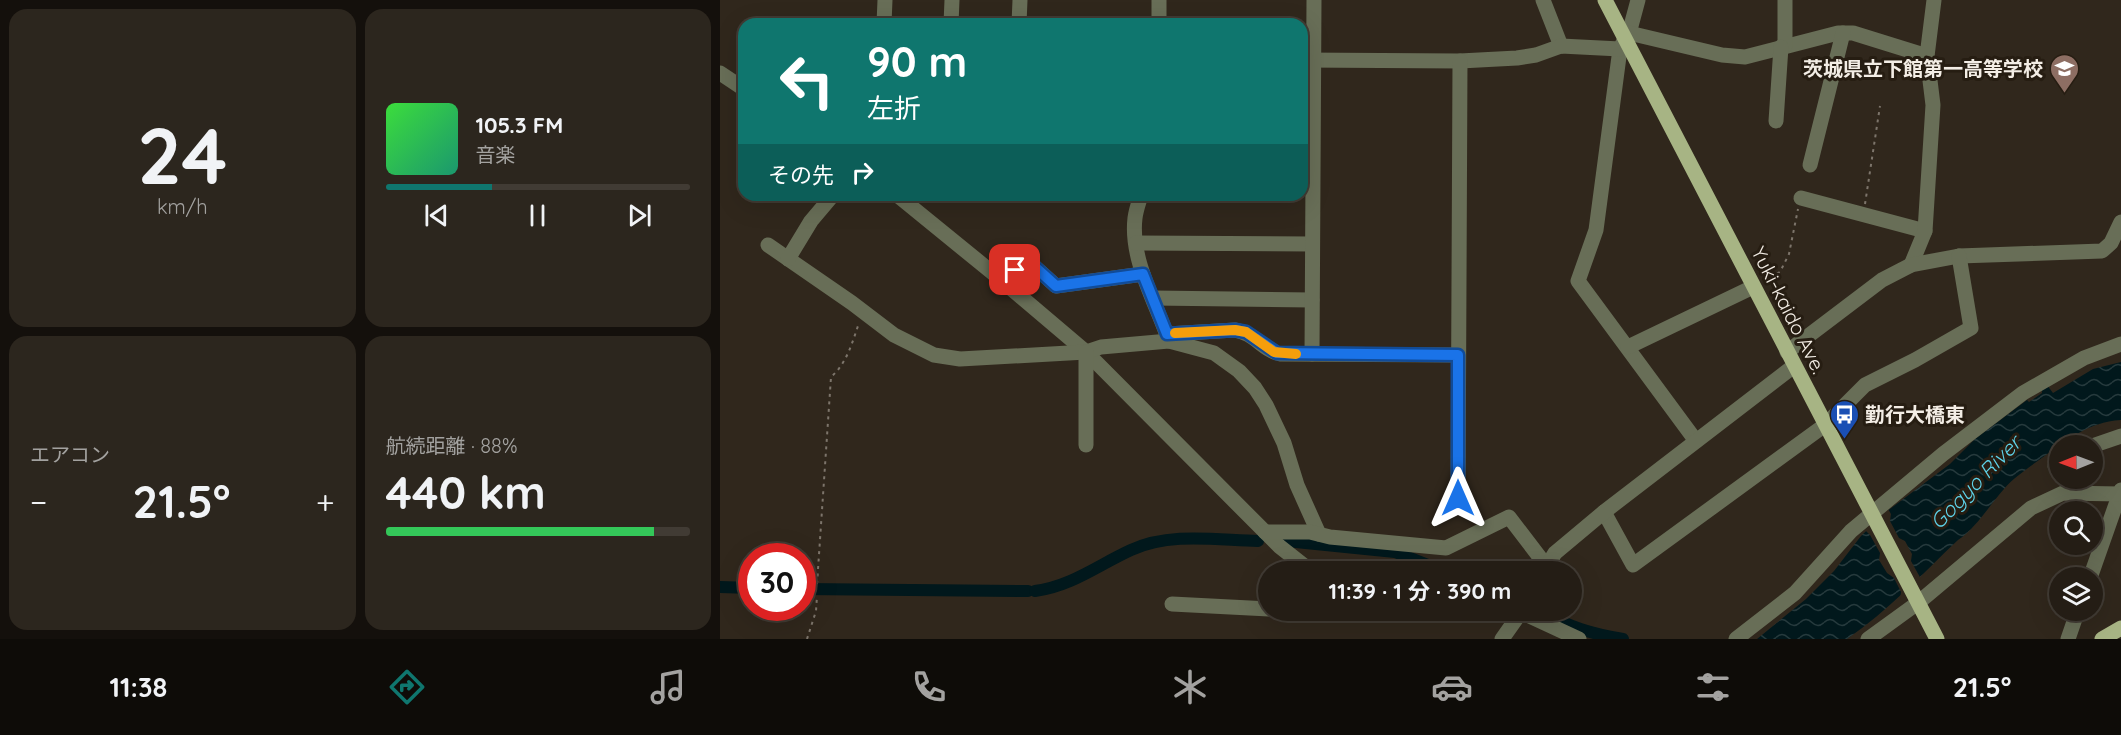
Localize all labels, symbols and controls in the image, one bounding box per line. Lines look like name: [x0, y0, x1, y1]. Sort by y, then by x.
text: 90 m: [867, 35, 967, 88]
icon: left: [768, 42, 846, 120]
school or university icon: 茨城県立下館第一高等学校: [2048, 52, 2080, 94]
place label: 茨城県立下館第一高等学校: [1803, 56, 2043, 81]
text: 左折: [867, 91, 921, 125]
text: 24: [137, 106, 227, 204]
text: 105.3 FM: [476, 111, 563, 139]
text: 音楽: [476, 142, 516, 167]
icon: right: [846, 156, 879, 189]
text: その先: [768, 161, 834, 189]
text: km/h: [157, 194, 208, 219]
icon: previous: [420, 199, 453, 232]
icon: pause: [521, 199, 554, 232]
icon: next: [623, 199, 656, 232]
street label: Yuki-kaido Ave.: [1746, 242, 1832, 378]
pin: [989, 244, 1040, 295]
icon: arrive: [998, 253, 1031, 286]
bus stop icon: 勤行大橋東: [1828, 398, 1860, 440]
place label: 勤行大橋東: [1865, 402, 1965, 427]
water label: Gogyo River: [1924, 428, 2028, 534]
text: 航続距離 · 88%: [386, 433, 517, 458]
north arrow: [2049, 435, 2103, 489]
map controls: [2049, 435, 2103, 621]
text: エアコン: [30, 442, 110, 467]
text: 440 km: [386, 464, 546, 520]
position arrow: [1426, 466, 1490, 530]
text: 21.5°: [133, 473, 230, 529]
text: −: [30, 481, 47, 522]
text: +: [316, 481, 334, 522]
button: search: [2049, 501, 2103, 555]
speed limit sign: 30: [738, 543, 816, 621]
button: layers: [2049, 567, 2103, 621]
text: 11:39 · 1 分 · 390 m: [1329, 577, 1511, 605]
icon: directions: [386, 666, 428, 708]
icon: music: [647, 666, 689, 708]
icon: phone: [908, 666, 950, 708]
icon: climate: [1169, 666, 1211, 708]
icon: car: [1431, 666, 1473, 708]
icon: filters: [1692, 666, 1734, 708]
text: 11:38: [110, 670, 167, 704]
text: 21.5°: [1953, 670, 2011, 704]

